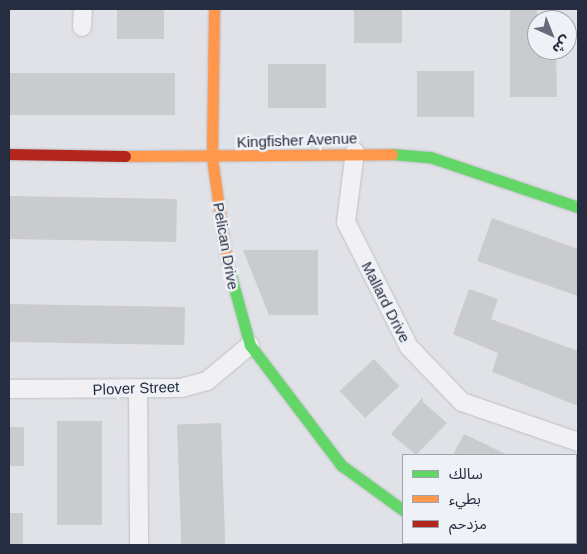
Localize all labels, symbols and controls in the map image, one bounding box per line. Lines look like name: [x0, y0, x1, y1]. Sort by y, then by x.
north arrow: [527, 10, 577, 60]
text: ش: [549, 33, 574, 57]
street label: Kingfisher Avenue: [236, 129, 358, 151]
street label: Pelican Drive: [209, 201, 243, 291]
street label: Mallard Drive: [358, 259, 414, 345]
street label: Plover Street: [92, 377, 180, 399]
legend: [402, 454, 577, 544]
text: سالك: [449, 465, 483, 482]
text: بطيء: [449, 490, 481, 507]
text: مزدحم: [449, 515, 487, 532]

